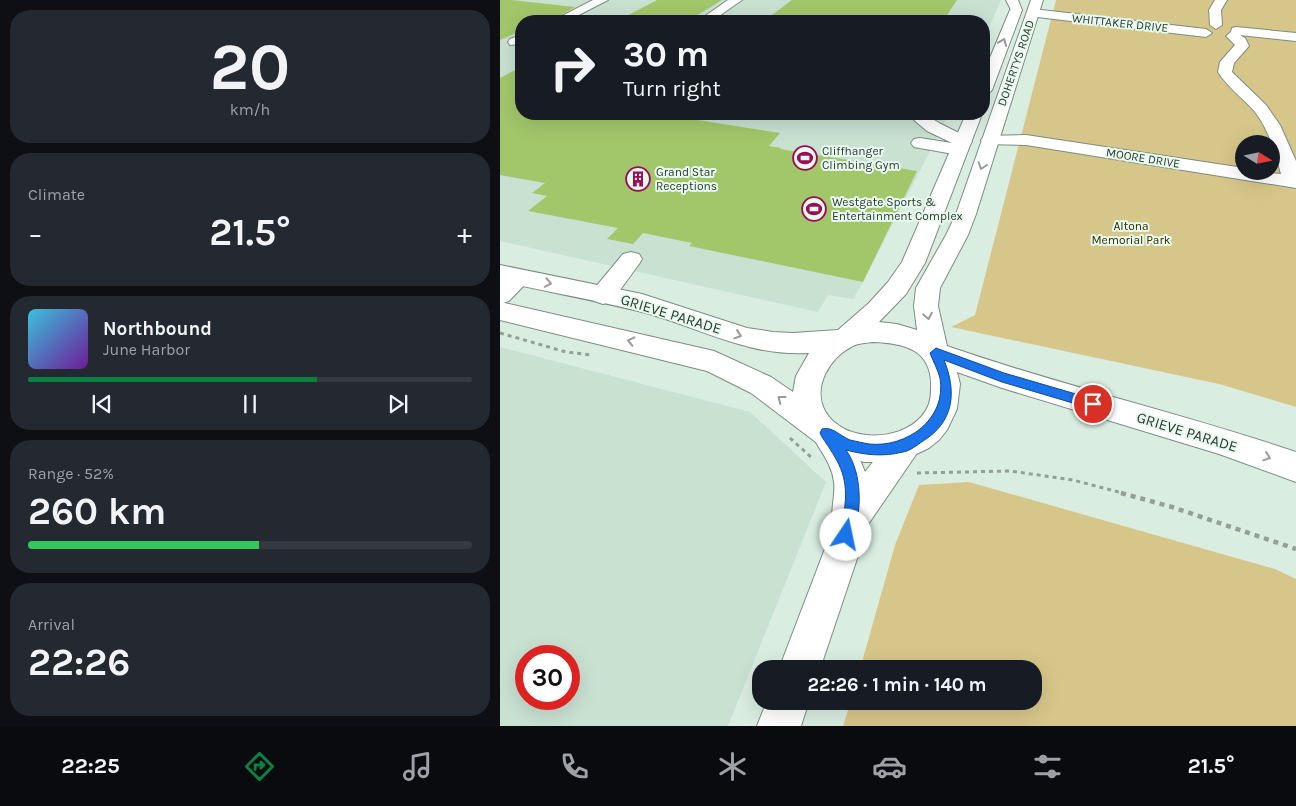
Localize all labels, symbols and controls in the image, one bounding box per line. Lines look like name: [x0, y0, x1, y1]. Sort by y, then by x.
street label: WHITTAKER DRIVE: [1071, 11, 1169, 35]
street label: DOHERTYS ROAD: [995, 18, 1037, 108]
text: 20: [210, 29, 290, 105]
text: 30 m: [623, 34, 709, 75]
icon: right: [540, 35, 605, 100]
one-way arrow: [997, 38, 1007, 47]
text: Turn right: [623, 76, 721, 102]
text: km/h: [230, 100, 270, 119]
north arrow: [1235, 135, 1280, 180]
map controls: [1235, 135, 1280, 180]
place label: Cliffhanger Climbing Gym: [822, 144, 900, 172]
sports icon: Cliffhanger Climbing Gym: [792, 145, 818, 171]
street label: MOORE DRIVE: [1105, 145, 1181, 171]
one-way arrow: [977, 161, 987, 169]
place label: Grand Star Receptions: [656, 165, 717, 193]
building icon: Grand Star Receptions: [625, 166, 651, 192]
text: Climate: [28, 185, 85, 204]
place label: Westgate Sports & Entertainment Complex: [832, 195, 963, 223]
sports icon: Westgate Sports & Entertainment Complex: [801, 196, 827, 222]
text: 21.5°: [209, 210, 291, 255]
text: −: [28, 217, 43, 250]
text: +: [457, 217, 472, 250]
park label: Altona Memorial Park: [1091, 219, 1171, 247]
one-way arrow: [543, 278, 552, 288]
street label: GRIEVE PARADE: [618, 290, 724, 338]
one-way arrow: [923, 312, 933, 321]
text: Northbound: [103, 318, 212, 340]
one-way arrow: [733, 329, 742, 339]
one-way arrow: [626, 336, 635, 347]
text: June Harbor: [103, 340, 190, 359]
pin: [1072, 383, 1114, 425]
icon: previous: [88, 390, 116, 418]
icon: pause: [236, 390, 264, 418]
icon: next: [384, 390, 412, 418]
icon: arrive: [1079, 390, 1107, 418]
one-way arrow: [777, 396, 787, 405]
street label: GRIEVE PARADE: [1134, 408, 1240, 456]
one-way arrow: [1262, 451, 1271, 461]
text: Range · 52%: [28, 464, 114, 483]
text: 260 km: [28, 489, 166, 534]
position arrow: [819, 508, 871, 560]
text: Arrival: [28, 615, 75, 634]
text: 22:26: [28, 640, 130, 685]
speed limit sign: 30: [515, 645, 580, 710]
text: 22:26 · 1 min · 140 m: [807, 674, 987, 696]
icon: directions: [242, 749, 277, 784]
icon: music: [400, 749, 435, 784]
icon: phone: [557, 749, 592, 784]
icon: climate: [715, 749, 750, 784]
icon: car: [872, 749, 907, 784]
icon: filters: [1030, 749, 1065, 784]
text: 22:25: [61, 753, 120, 779]
text: 21.5°: [1187, 753, 1235, 779]

